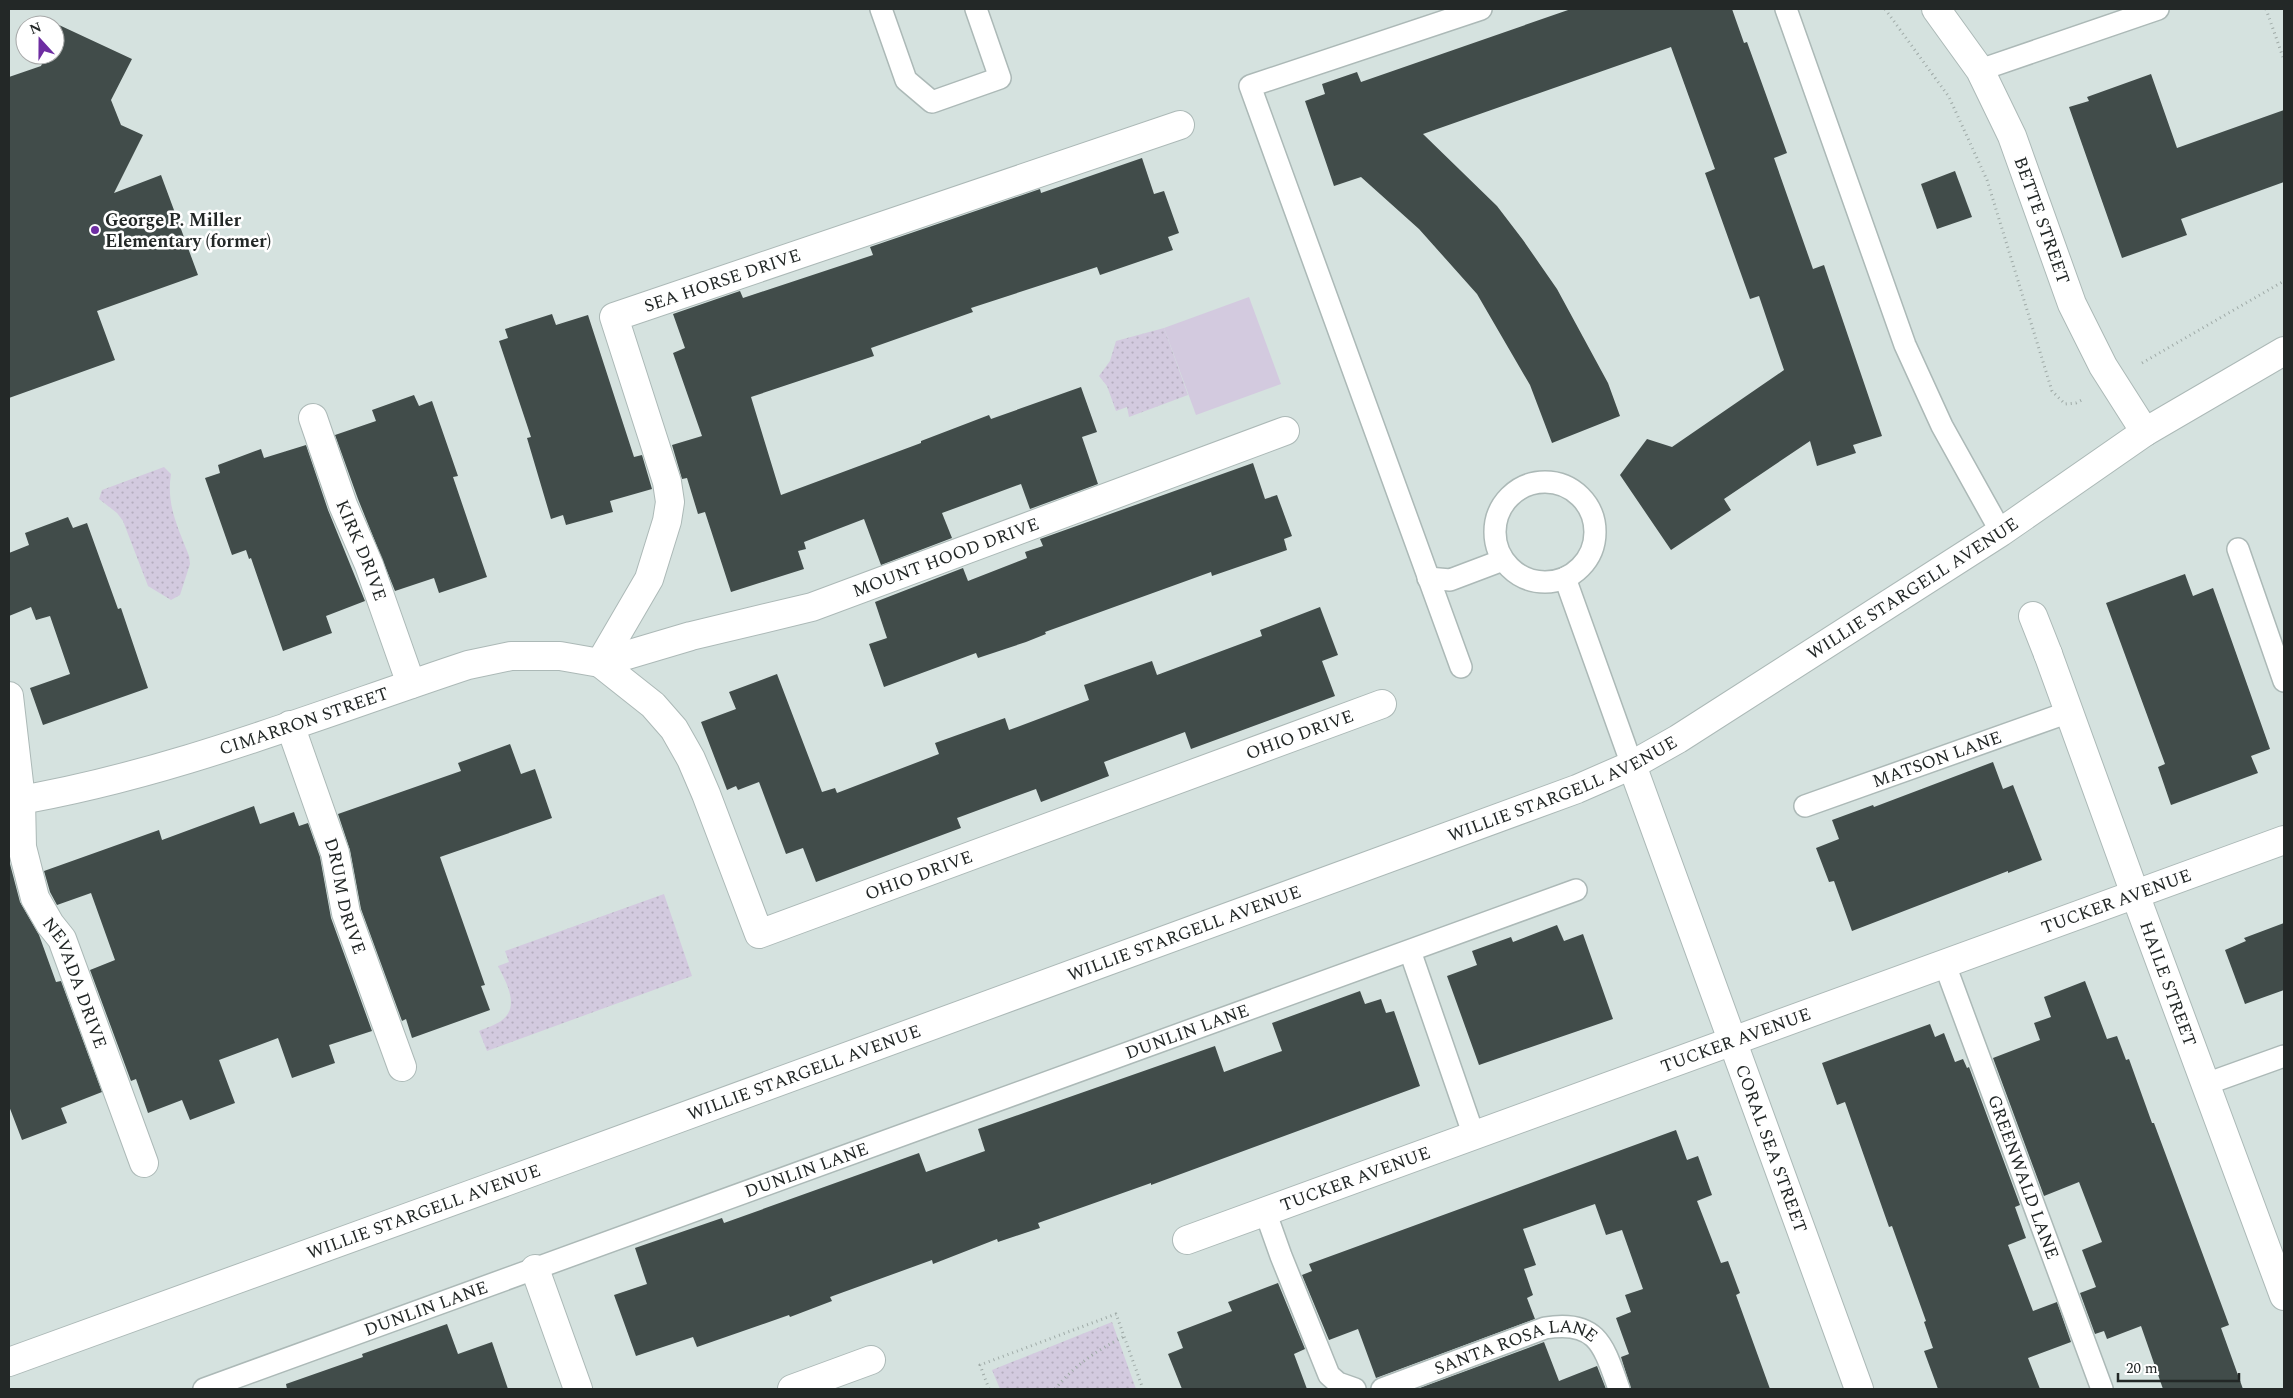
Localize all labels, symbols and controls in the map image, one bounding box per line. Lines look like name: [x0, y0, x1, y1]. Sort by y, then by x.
north arrow: [15, 15, 65, 65]
text: N: [26, 16, 45, 40]
street label: BETTE STREET: [2007, 153, 2077, 288]
place label: George P. Miller Elementary (former): [105, 207, 271, 255]
marker: George P. Miller Elementary (former): [89, 224, 101, 236]
street label: SEA HORSE DRIVE: [640, 241, 804, 319]
street label: KIRK DRIVE: [329, 495, 394, 605]
street label: MOUNT HOOD DRIVE: [848, 510, 1043, 604]
street label: WILLIE STARGELL AVENUE: [1801, 510, 2024, 667]
street label: CIMARRON STREET: [216, 680, 392, 762]
street label: OHIO DRIVE: [1242, 702, 1357, 767]
street label: MATSON LANE: [1868, 724, 2005, 795]
street label: WILLIE STARGELL AVENUE: [1444, 729, 1682, 849]
street label: DRUM DRIVE: [317, 834, 373, 958]
street label: OHIO DRIVE: [861, 843, 976, 907]
street label: TUCKER AVENUE: [2037, 861, 2195, 941]
street label: WILLIE STARGELL AVENUE: [1063, 878, 1305, 988]
street label: NEVADA DRIVE: [36, 911, 114, 1052]
street label: HAILE STREET: [2133, 917, 2204, 1050]
street label: DUNLIN LANE: [1121, 997, 1253, 1066]
street label: TUCKER AVENUE: [1657, 1000, 1815, 1080]
street label: WILLIE STARGELL AVENUE: [683, 1017, 925, 1128]
street label: CORAL SEA STREET: [1728, 1060, 1815, 1236]
street label: GREENWALD LANE: [1981, 1091, 2066, 1263]
street label: DUNLIN LANE: [741, 1135, 872, 1205]
street label: TUCKER AVENUE: [1276, 1139, 1434, 1218]
street label: WILLIE STARGELL AVENUE: [303, 1157, 544, 1266]
street label: DUNLIN LANE: [360, 1273, 492, 1343]
street label: SANTA ROSA LANE: [1430, 1313, 1604, 1382]
scale bar: [2118, 1350, 2239, 1382]
text: 20 m: [2126, 1357, 2158, 1380]

